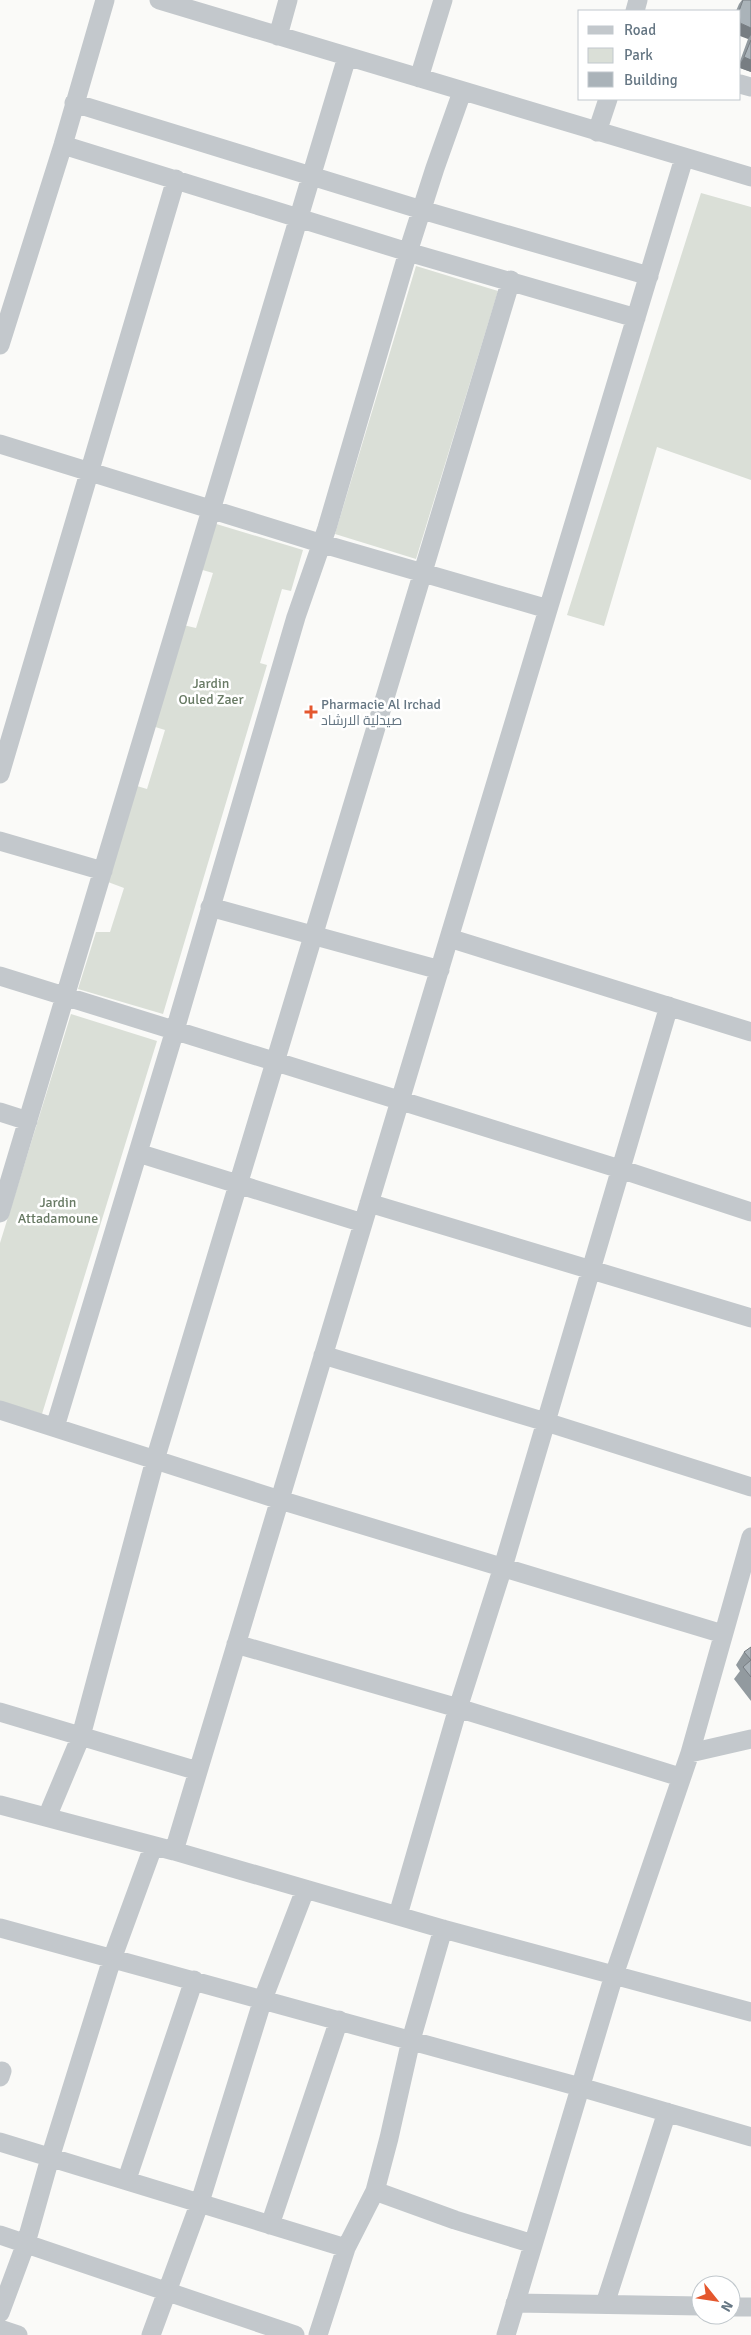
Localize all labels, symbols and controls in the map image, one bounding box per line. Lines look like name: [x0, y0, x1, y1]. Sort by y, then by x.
legend: [578, 10, 741, 100]
text: Road: [624, 21, 656, 39]
text: Park: [624, 46, 653, 64]
text: Building: [624, 71, 678, 89]
park label: Jardin Ouled Zaer: [178, 675, 244, 708]
place label: Pharmacie Al Irchad صيدلية الارشاد: [321, 696, 441, 729]
marker: Pharmacie Al Irchad صيدلية الارشاد: [305, 706, 317, 718]
park label: Jardin Attadamoune: [18, 1194, 98, 1227]
north arrow: [691, 2275, 741, 2325]
text: N: [717, 2298, 737, 2315]

